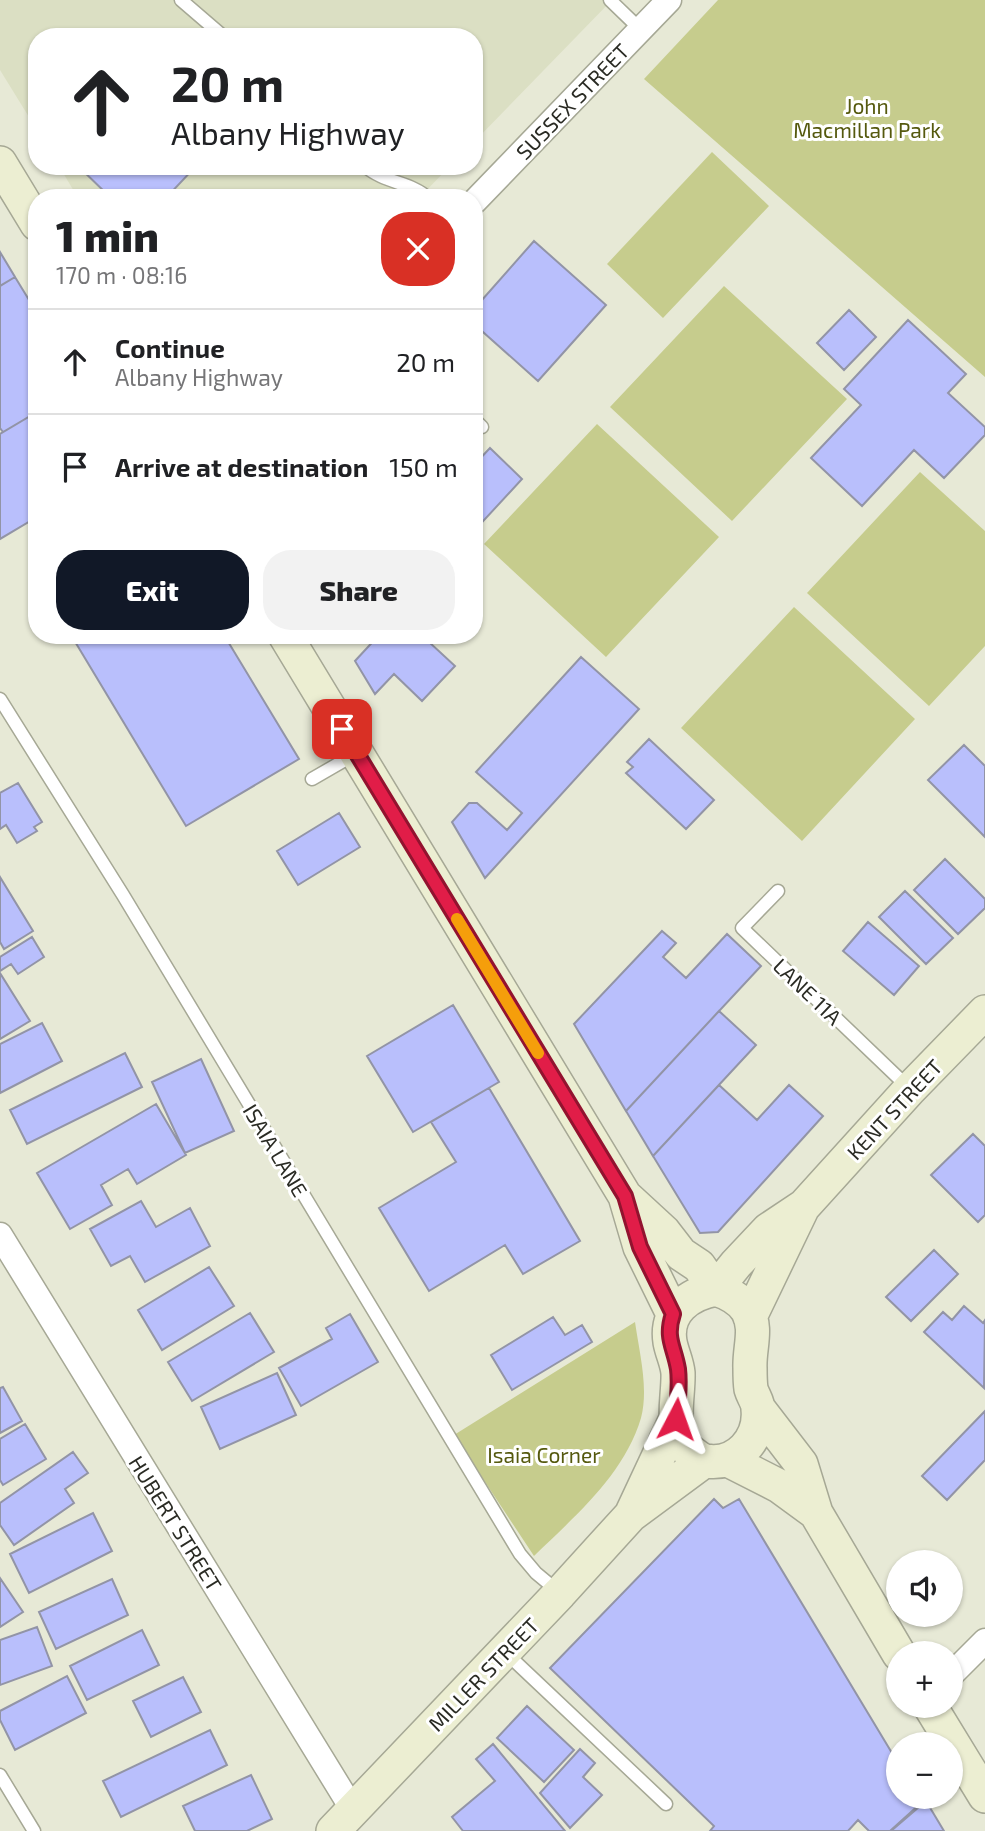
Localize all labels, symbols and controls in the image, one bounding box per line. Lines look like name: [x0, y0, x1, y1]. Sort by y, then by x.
street label: SUSSEX STREET: [510, 38, 634, 164]
text: 20 m: [171, 53, 284, 112]
icon: ahead: [56, 56, 147, 147]
park label: John Macmillan Park: [793, 93, 941, 142]
text: Albany Highway: [171, 113, 405, 151]
text: 1 min: [56, 210, 159, 260]
button: close: [381, 212, 455, 286]
text: 170 m · 08:16: [56, 261, 187, 289]
text: Continue: [115, 332, 225, 363]
icon: ahead: [56, 343, 94, 381]
text: 20 m: [396, 346, 455, 377]
text: Albany Highway: [115, 363, 283, 391]
icon: arrive: [56, 448, 94, 486]
text: Arrive at destination: [115, 451, 368, 482]
text: 150 m: [389, 451, 458, 482]
button: Exit: [56, 550, 249, 630]
button: Share: [263, 550, 455, 630]
pin: [312, 699, 372, 759]
icon: arrive: [323, 710, 361, 748]
street label: LANE 11A: [769, 953, 847, 1029]
street label: KENT STREET: [841, 1054, 947, 1164]
street label: ISAIA LANE: [239, 1099, 313, 1201]
position arrow: [639, 1382, 713, 1456]
park label: Isaia Corner: [487, 1442, 601, 1467]
street label: HUBERT STREET: [124, 1451, 228, 1595]
map controls: [886, 1550, 963, 1809]
button: sound: [886, 1550, 963, 1627]
street label: MILLER STREET: [423, 1612, 543, 1736]
button: +: [886, 1641, 963, 1718]
button: −: [886, 1732, 963, 1809]

